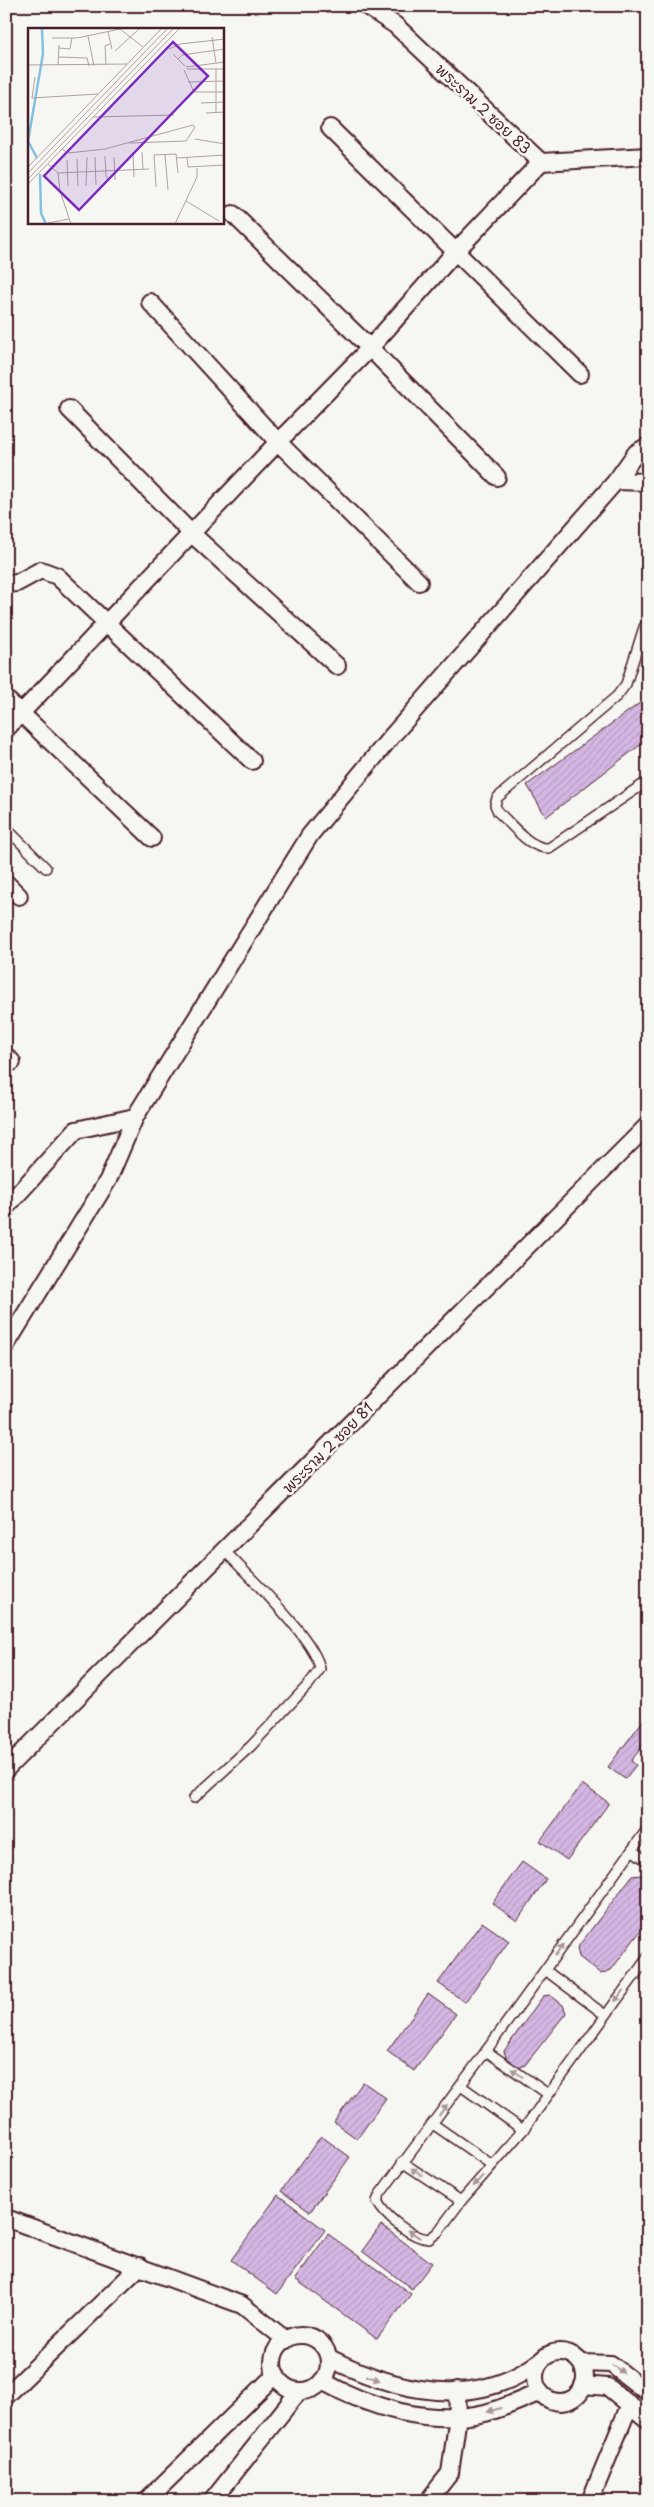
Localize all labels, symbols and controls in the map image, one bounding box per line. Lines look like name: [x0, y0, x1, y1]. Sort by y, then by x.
inset map: [28, 28, 224, 224]
street label: พระราม 2 ซอย 83: [431, 57, 537, 159]
street label: พระราม 2 ซอย 81: [276, 1396, 378, 1498]
one-way arrow: [554, 1944, 565, 1957]
one-way arrow: [614, 1989, 624, 2003]
one-way arrow: [511, 2068, 524, 2078]
one-way arrow: [438, 2104, 449, 2117]
one-way arrow: [410, 2167, 424, 2177]
one-way arrow: [472, 2174, 484, 2186]
one-way arrow: [407, 2229, 421, 2238]
one-way arrow: [611, 2364, 625, 2374]
one-way arrow: [365, 2375, 380, 2382]
one-way arrow: [487, 2407, 502, 2415]

